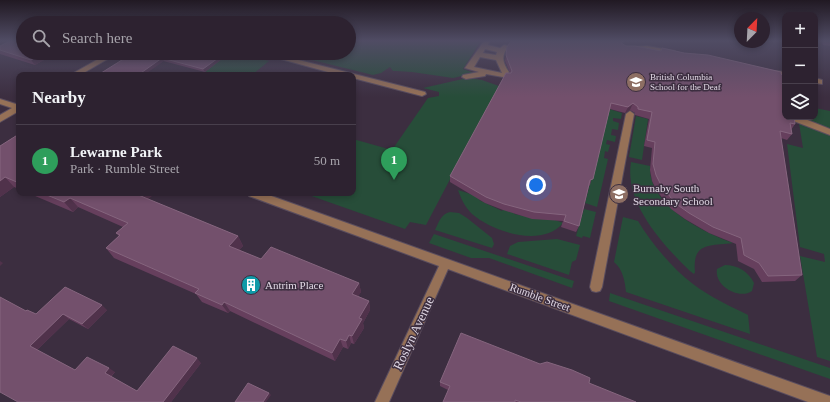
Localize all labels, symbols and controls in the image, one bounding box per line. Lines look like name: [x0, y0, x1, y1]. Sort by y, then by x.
north arrow: [734, 12, 770, 48]
map controls: [782, 12, 818, 120]
button: +: [782, 12, 818, 48]
search box: [16, 16, 356, 60]
icon: search: [30, 27, 52, 49]
text: Search here: [62, 30, 132, 46]
button: −: [782, 48, 818, 84]
school or university icon: British Columbia School for the Deaf: [625, 71, 647, 93]
place label: British Columbia School for the Deaf: [650, 72, 721, 92]
button: layers: [782, 84, 818, 120]
text: Nearby: [32, 88, 86, 107]
text: Lewarne Park: [70, 144, 162, 160]
pin: 1: [381, 147, 407, 180]
text: 1: [42, 153, 48, 168]
text: 50 m: [314, 153, 340, 168]
text: Park · Rumble Street: [70, 161, 179, 176]
your location: [526, 175, 546, 195]
place label: Burnaby South Secondary School: [633, 182, 713, 207]
school or university icon: Burnaby South Secondary School: [608, 183, 630, 205]
building icon: Antrim Place: [240, 274, 262, 296]
place label: Antrim Place: [265, 279, 323, 291]
street label: Rumble Street: [508, 281, 572, 313]
street label: Roslyn Avenue: [390, 294, 437, 372]

